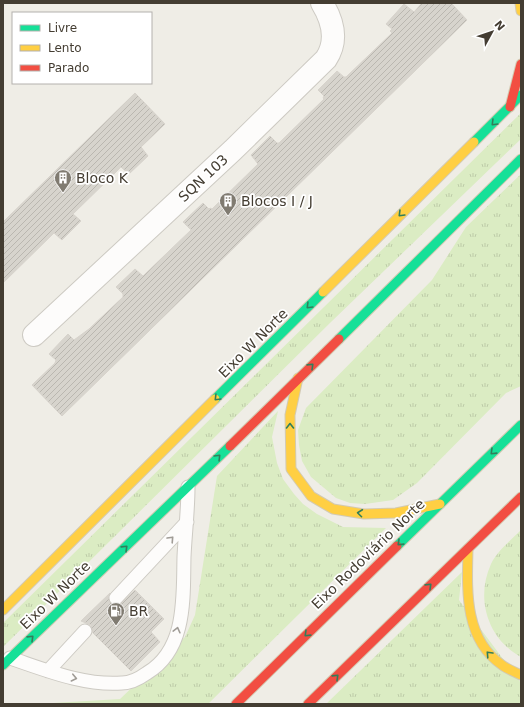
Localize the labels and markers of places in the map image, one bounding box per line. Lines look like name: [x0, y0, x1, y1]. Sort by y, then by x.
building icon: Bloco K: [53, 168, 73, 193]
place label: Bloco K: [76, 170, 129, 186]
building icon: Blocos I / J: [218, 191, 238, 216]
place label: Blocos I / J: [241, 193, 313, 209]
fuel station icon: BR: [106, 601, 126, 626]
place label: BR: [129, 603, 149, 619]

